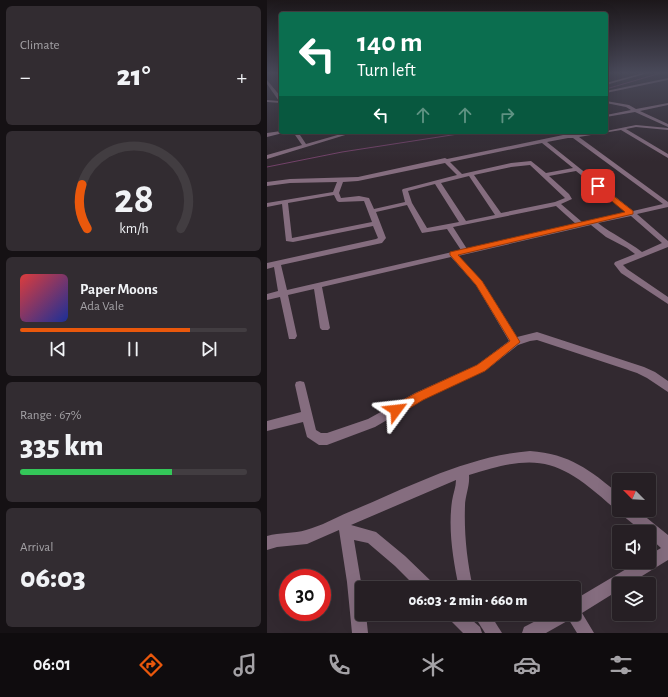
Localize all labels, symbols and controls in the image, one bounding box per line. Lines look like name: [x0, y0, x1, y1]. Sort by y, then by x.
icon: left: [291, 28, 343, 80]
text: 140 m: [357, 29, 423, 57]
text: Climate: [20, 39, 59, 52]
text: 21°: [116, 61, 151, 91]
text: Turn left: [357, 62, 416, 80]
text: −: [20, 66, 31, 88]
text: +: [236, 66, 247, 88]
icon: left: [370, 104, 392, 126]
icon: ahead: [412, 104, 434, 126]
icon: ahead: [454, 104, 476, 126]
icon: right: [496, 104, 518, 126]
pin: [581, 169, 615, 203]
icon: arrive: [587, 175, 609, 197]
text: 28: [113, 179, 154, 220]
text: km/h: [119, 222, 148, 236]
text: Paper Moons: [80, 282, 158, 297]
text: Ada Vale: [80, 300, 124, 313]
icon: previous: [47, 338, 69, 360]
icon: pause: [122, 338, 144, 360]
icon: next: [198, 338, 220, 360]
position arrow: [375, 389, 417, 431]
text: Range · 67%: [20, 409, 81, 422]
text: 335 km: [20, 431, 104, 461]
north arrow: [612, 473, 656, 517]
map controls: [612, 473, 656, 621]
button: sound: [612, 525, 656, 569]
text: Arrival: [20, 541, 53, 554]
text: 06:03: [20, 563, 86, 593]
speed limit sign: 30: [279, 569, 331, 621]
button: layers: [612, 577, 656, 621]
text: 06:03 · 2 min · 660 m: [409, 593, 527, 608]
icon: directions: [137, 651, 165, 679]
icon: music: [231, 651, 259, 679]
icon: phone: [325, 651, 353, 679]
icon: climate: [419, 651, 447, 679]
icon: car: [513, 651, 541, 679]
icon: filters: [607, 651, 635, 679]
text: 06:01: [33, 656, 71, 674]

